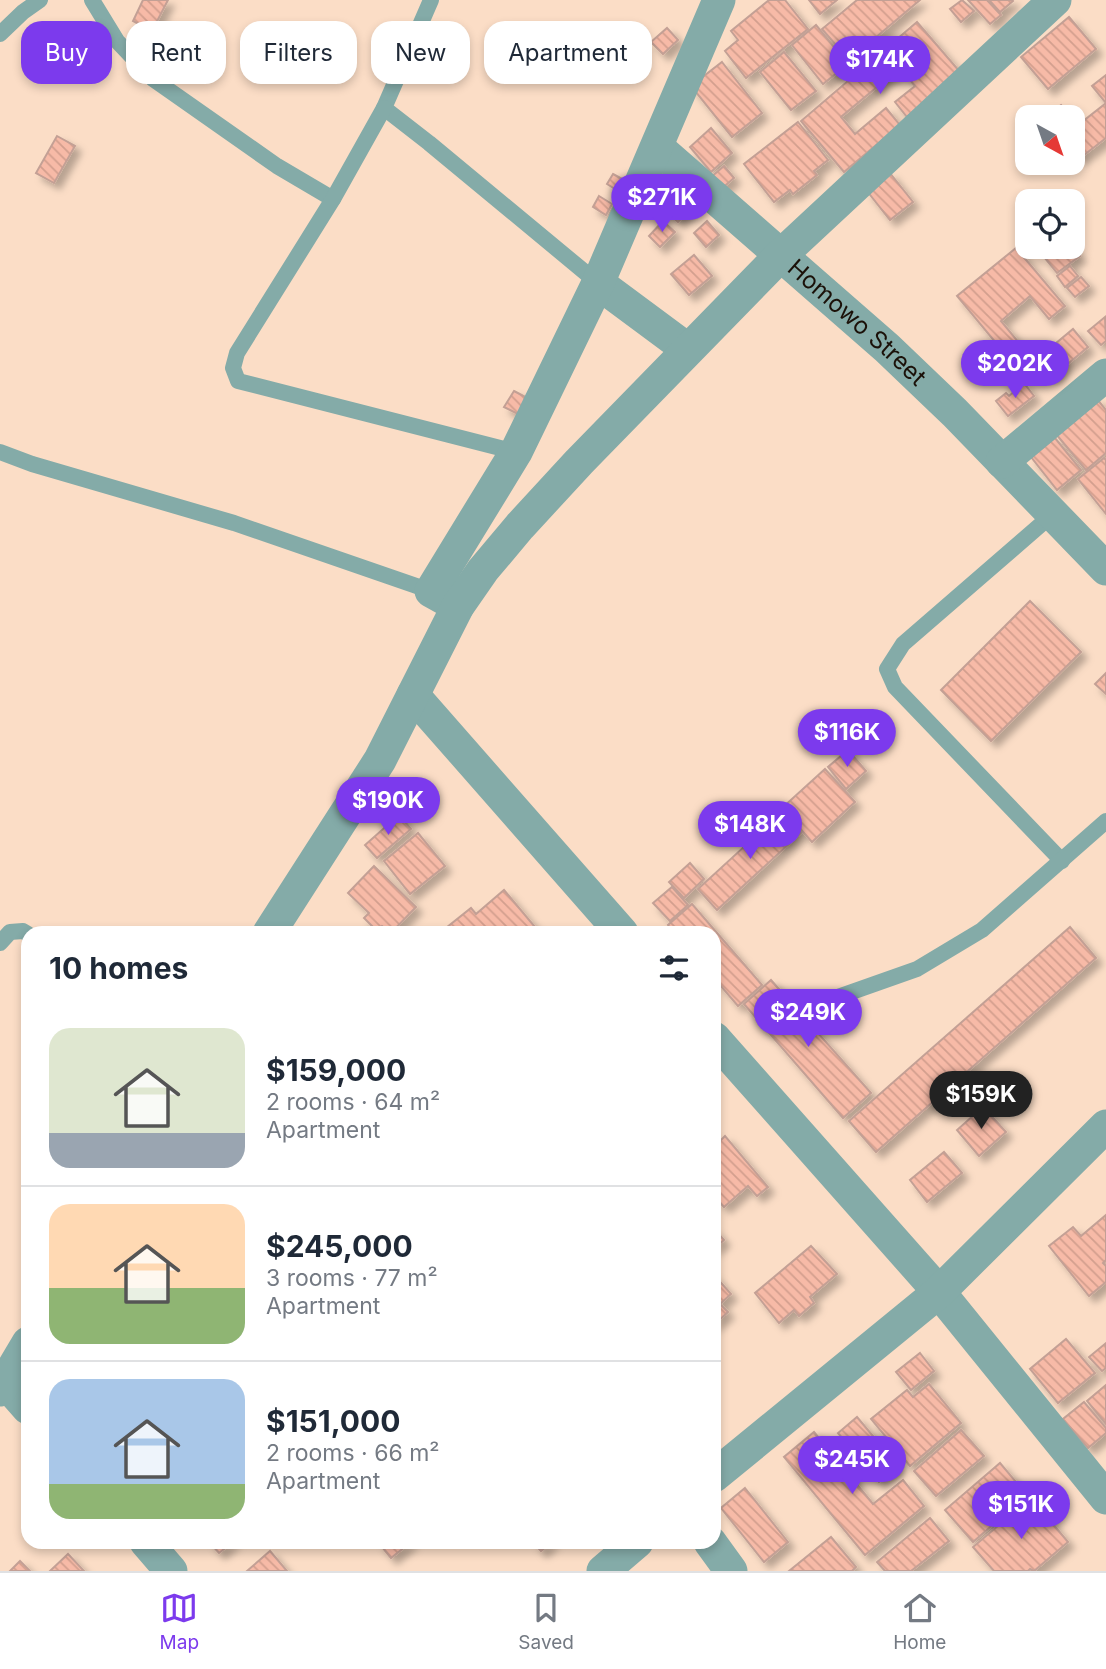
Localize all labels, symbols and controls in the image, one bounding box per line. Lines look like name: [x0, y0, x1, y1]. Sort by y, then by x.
chip: Buy: [21, 21, 112, 84]
chip: Rent: [126, 21, 226, 84]
chip: Filters: [240, 21, 357, 84]
chip: New: [371, 21, 470, 84]
chip: Apartment: [484, 21, 652, 84]
pin: $174K: [831, 36, 929, 96]
text: $174K: [845, 45, 915, 73]
north arrow: [1015, 105, 1085, 175]
map controls: [1015, 105, 1085, 259]
pin: $271K: [613, 174, 711, 234]
text: $271K: [627, 183, 697, 211]
button: locate: [1015, 189, 1085, 259]
street label: Homowo Street: [782, 253, 932, 392]
pin: $202K: [966, 340, 1064, 400]
text: $202K: [977, 349, 1053, 377]
pin: $116K: [798, 710, 896, 769]
text: $116K: [814, 718, 880, 746]
pin: $190K: [339, 778, 437, 837]
text: $190K: [352, 786, 424, 814]
pin: $148K: [701, 802, 799, 861]
text: $148K: [714, 810, 786, 838]
icon: filters: [655, 949, 693, 987]
text: 10 homes: [49, 950, 188, 986]
pin: $249K: [759, 990, 857, 1049]
text: $249K: [770, 998, 846, 1026]
text: $159,000: [266, 1052, 406, 1088]
icon: home: [105, 1056, 189, 1140]
pin: $159K: [932, 1072, 1030, 1131]
text: $159K: [945, 1080, 1017, 1108]
text: 2 rooms · 64 m²: [266, 1088, 440, 1116]
text: Apartment: [266, 1116, 380, 1144]
text: $245,000: [266, 1228, 413, 1264]
icon: home: [105, 1232, 189, 1316]
text: 3 rooms · 77 m²: [266, 1264, 438, 1292]
text: Apartment: [266, 1292, 380, 1320]
text: $151,000: [266, 1403, 401, 1439]
icon: home: [105, 1407, 189, 1491]
pin: $245K: [803, 1436, 901, 1496]
text: 2 rooms · 66 m²: [266, 1439, 440, 1467]
text: $245K: [814, 1445, 890, 1473]
text: Apartment: [266, 1467, 380, 1495]
pin: $151K: [972, 1482, 1070, 1541]
text: $151K: [988, 1490, 1054, 1518]
tab: Map: [160, 1589, 199, 1654]
tab: Saved: [518, 1589, 574, 1654]
tab: Home: [893, 1589, 946, 1654]

